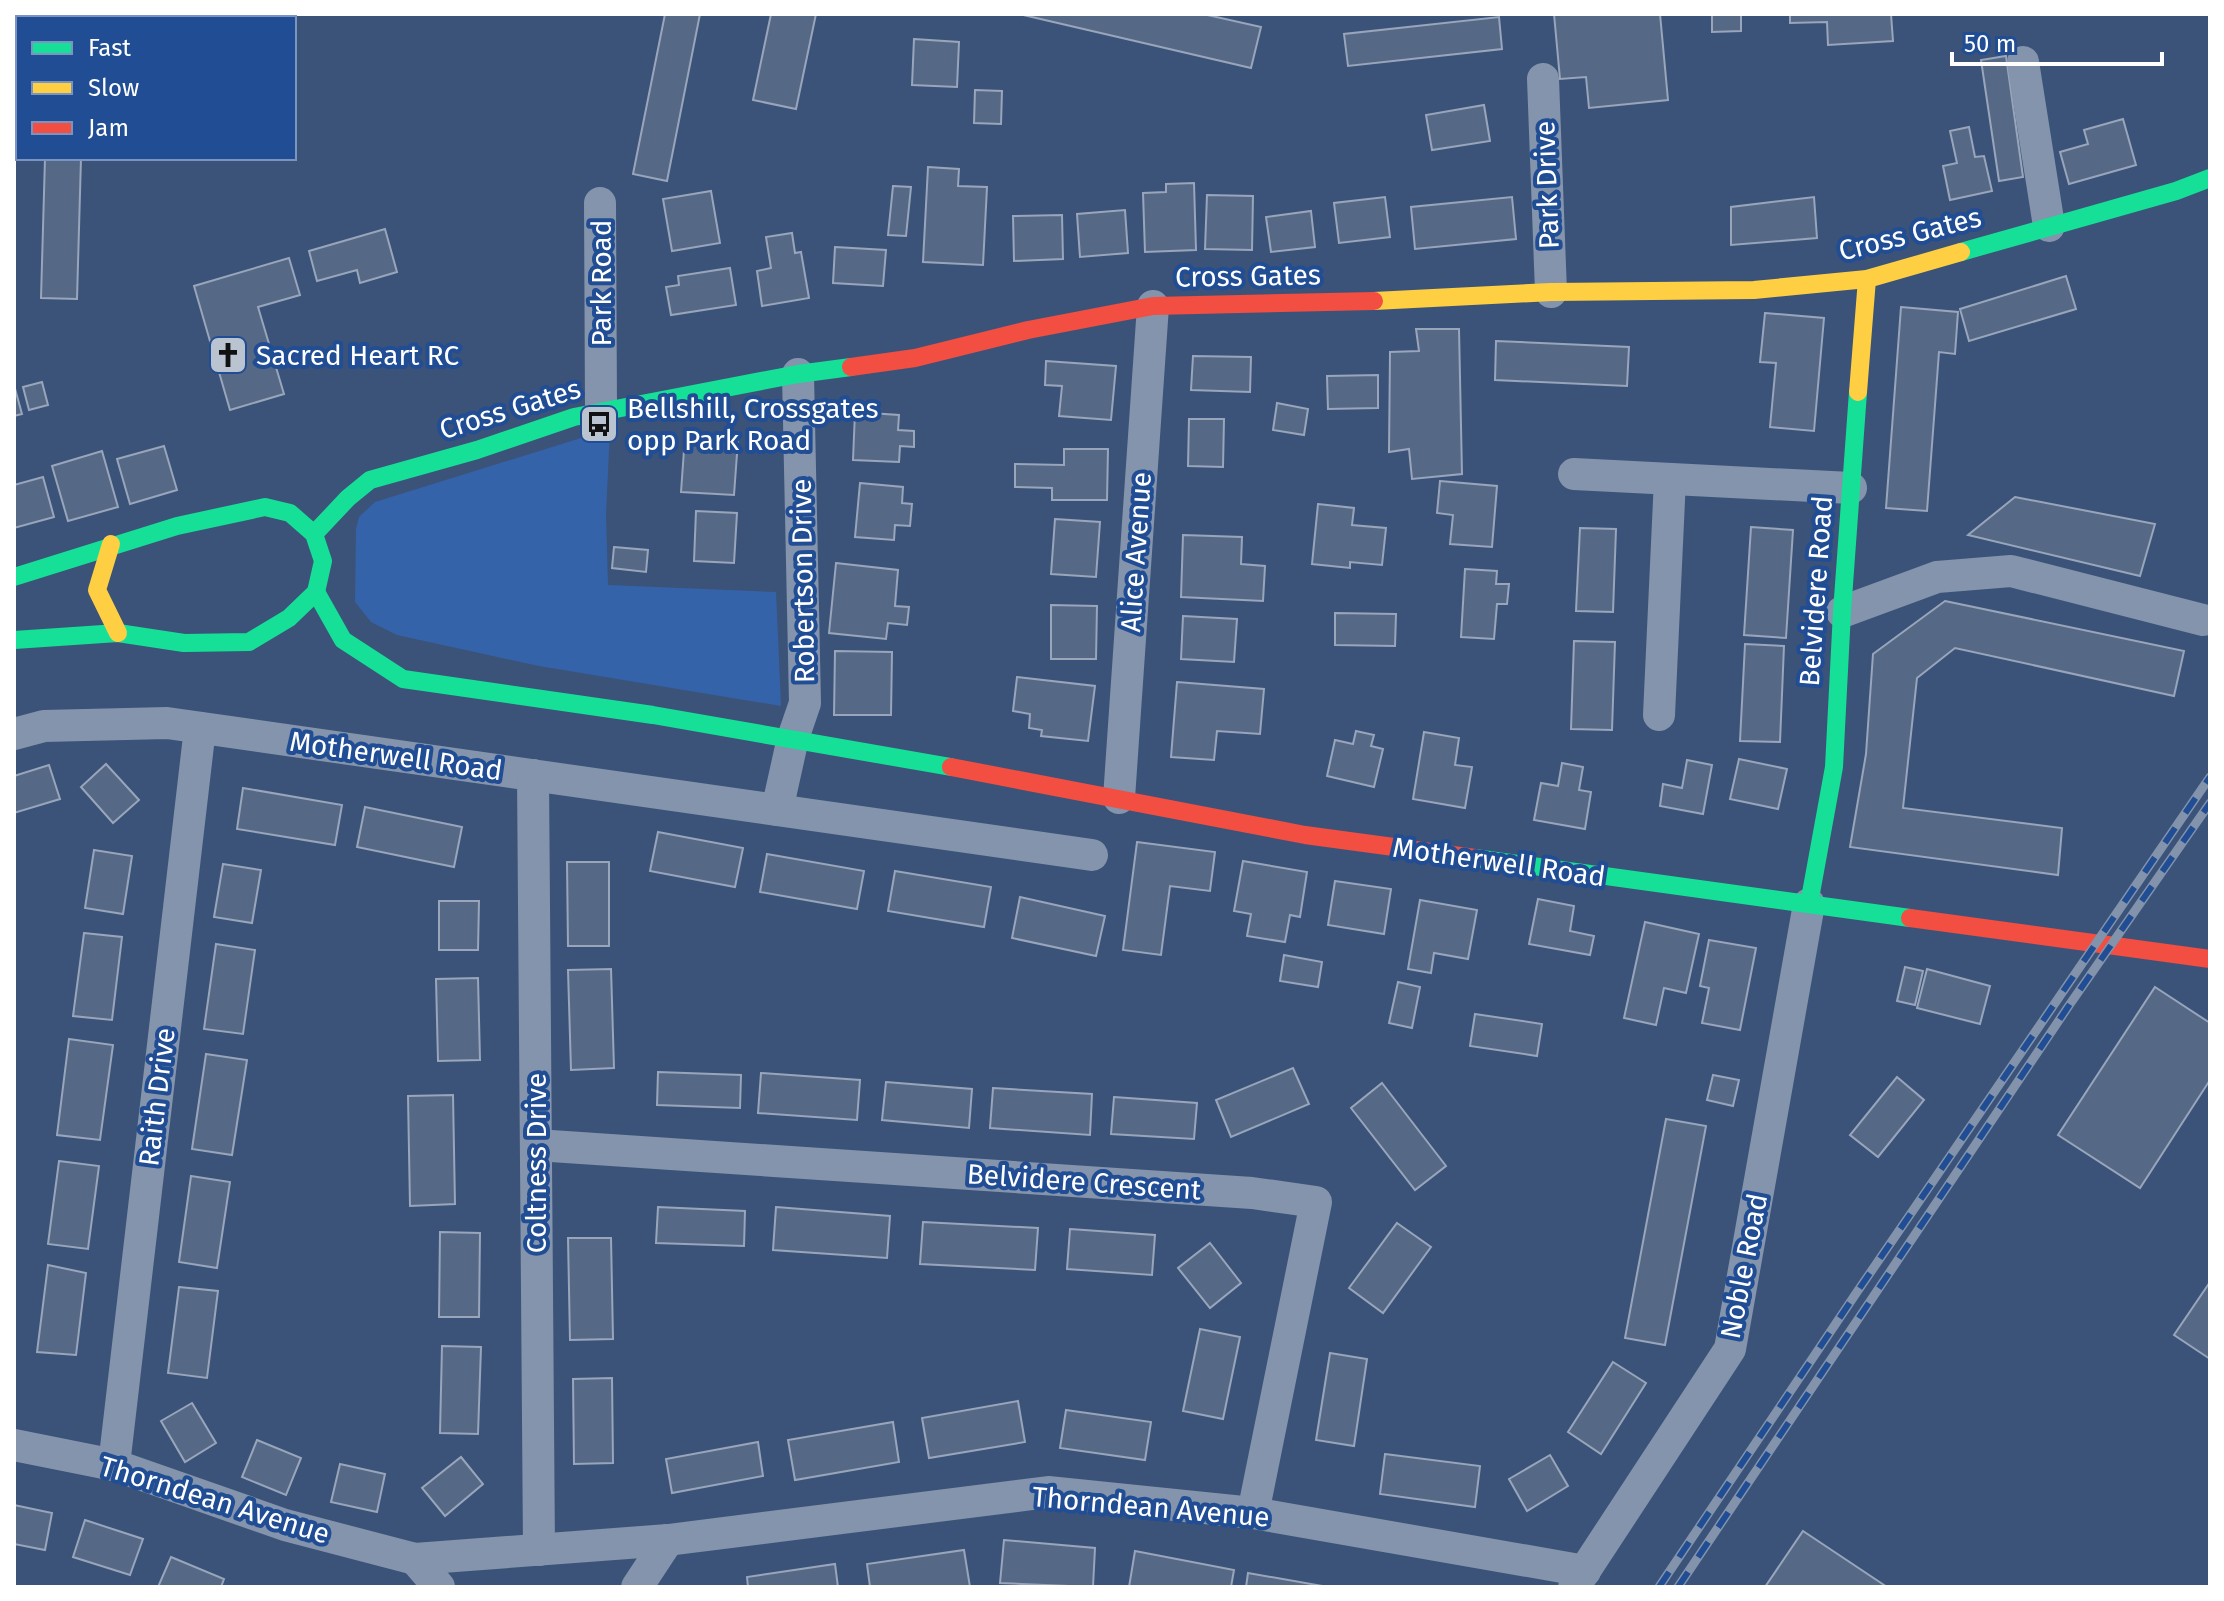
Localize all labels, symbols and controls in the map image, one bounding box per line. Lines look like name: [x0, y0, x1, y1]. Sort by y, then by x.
legend: [16, 16, 296, 160]
scale bar: [1952, 16, 2162, 66]
text: 50 m: [1964, 30, 2016, 58]
text: Fast: [88, 34, 131, 62]
text: Slow: [88, 74, 139, 102]
text: Jam: [88, 114, 129, 142]
street label: Park Drive: [1528, 120, 1566, 250]
street label: Cross Gates: [1835, 200, 1985, 268]
street label: Park Road: [585, 219, 618, 347]
street label: Cross Gates: [1175, 258, 1321, 294]
church icon: Sacred Heart RC: [207, 334, 249, 376]
place label: Sacred Heart RC: [256, 339, 460, 372]
street label: Cross Gates: [435, 372, 585, 446]
place label: Bellshill, Crossgates opp Park Road: [627, 392, 878, 457]
bus stop icon: Bellshill, Crossgates opp Park Road: [578, 403, 620, 445]
street label: Alice Avenue: [1114, 471, 1158, 633]
street label: Robertson Drive: [785, 478, 821, 684]
street label: Belvidere Road: [1793, 495, 1839, 687]
street label: Motherwell Road: [288, 725, 504, 787]
street label: Motherwell Road: [1391, 831, 1607, 893]
street label: Raith Drive: [132, 1026, 182, 1168]
street label: Coltness Drive: [520, 1073, 553, 1253]
street label: Belvidere Crescent: [966, 1157, 1203, 1207]
street label: Noble Road: [1714, 1190, 1774, 1342]
street label: Thorndean Avenue: [96, 1449, 334, 1551]
street label: Thorndean Avenue: [1031, 1480, 1271, 1534]

